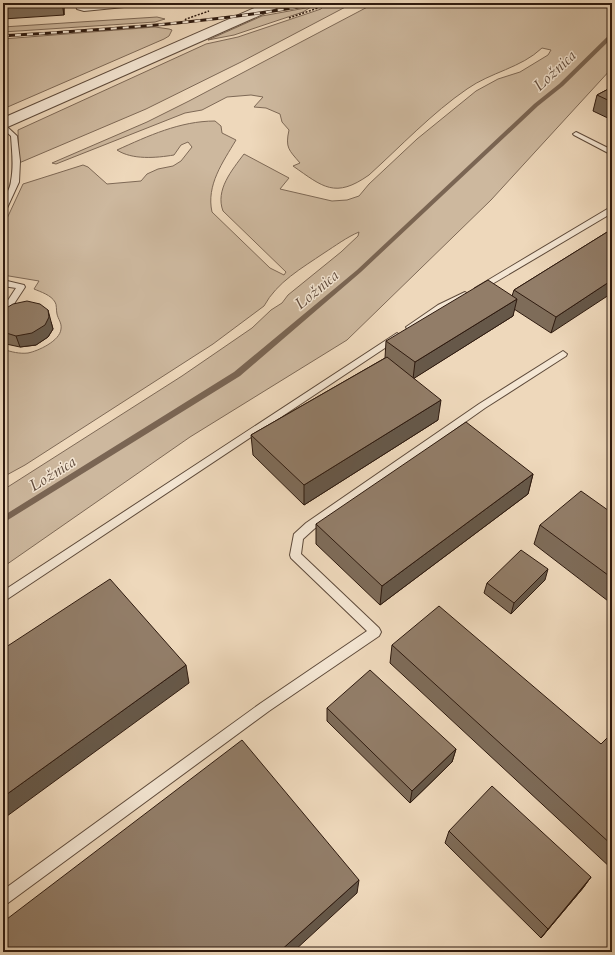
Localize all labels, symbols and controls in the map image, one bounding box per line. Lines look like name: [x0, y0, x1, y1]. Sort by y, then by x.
water label: Ložnica: [529, 45, 581, 96]
water label: Ložnica: [290, 265, 343, 315]
water label: Ložnica: [25, 451, 80, 497]

